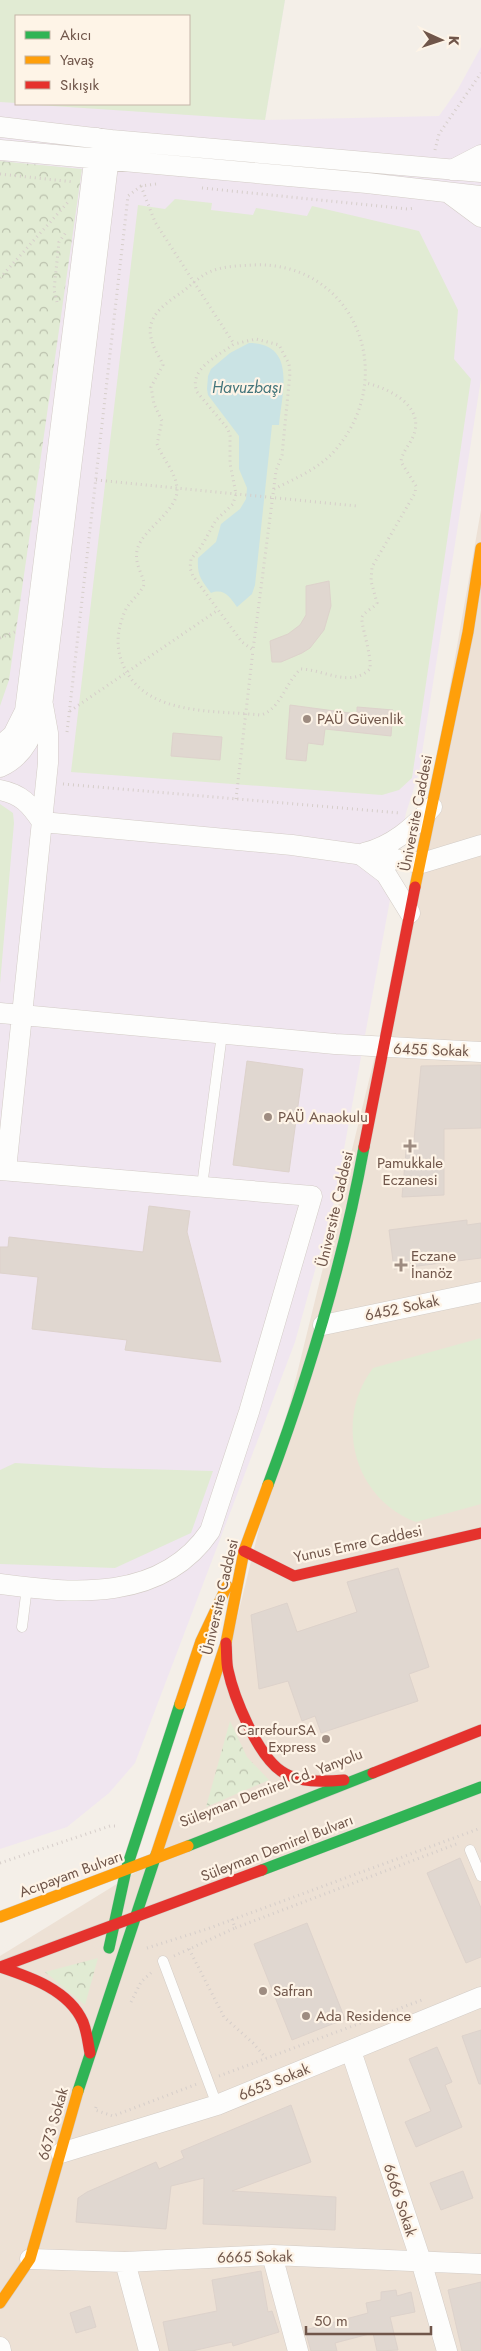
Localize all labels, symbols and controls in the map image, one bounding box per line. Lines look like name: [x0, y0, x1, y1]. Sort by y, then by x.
legend: [15, 15, 190, 105]
north arrow: [416, 15, 466, 65]
text: Akıcı: [60, 24, 91, 46]
text: K: [444, 35, 464, 46]
text: Yavaş: [60, 49, 94, 71]
text: Sıkışık: [60, 74, 100, 96]
water label: Havuzbaşı: [212, 376, 282, 399]
place label: PAÜ Güvenlik: [317, 708, 404, 730]
marker: PAÜ Güvenlik: [301, 713, 313, 725]
street label: Üniversite Caddesi: [394, 753, 438, 873]
street label: 6455 Sokak: [393, 1038, 470, 1062]
place label: PAÜ Anaokulu: [278, 1106, 368, 1128]
marker: PAÜ Anaokulu: [262, 1111, 274, 1123]
marker: Pamukkale Eczanesi: [404, 1140, 416, 1152]
street label: Üniversite Caddesi: [311, 1149, 359, 1269]
place label: Pamukkale Eczanesi: [377, 1152, 443, 1191]
place label: Eczane İnanöz: [411, 1245, 456, 1284]
marker: Eczane İnanöz: [395, 1259, 407, 1271]
street label: 6452 Sokak: [363, 1289, 442, 1327]
street label: Yunus Emre Caddesi: [292, 1520, 424, 1568]
street label: Üniversite Caddesi: [196, 1537, 244, 1657]
place label: CarrefourSA Express: [237, 1719, 316, 1758]
marker: CarrefourSA Express: [320, 1733, 332, 1745]
street label: Süleyman Demirel Cd. Yanyolu: [176, 1743, 366, 1833]
street label: Süleyman Demirel Bulvarı: [198, 1809, 356, 1887]
street label: Acıpayam Bulvarı: [16, 1845, 126, 1903]
place label: Safran: [273, 1980, 313, 2002]
marker: Safran: [257, 1985, 269, 1997]
place label: Ada Residence: [316, 2005, 412, 2027]
marker: Ada Residence: [300, 2010, 312, 2022]
street label: 6653 Sokak: [235, 2058, 313, 2106]
street label: 6673 Sokak: [32, 2085, 74, 2163]
street label: 6666 Sokak: [378, 2161, 422, 2240]
street label: 6665 Sokak: [217, 2245, 293, 2269]
scale bar: [306, 2304, 431, 2336]
text: 50 m: [314, 2310, 348, 2332]

